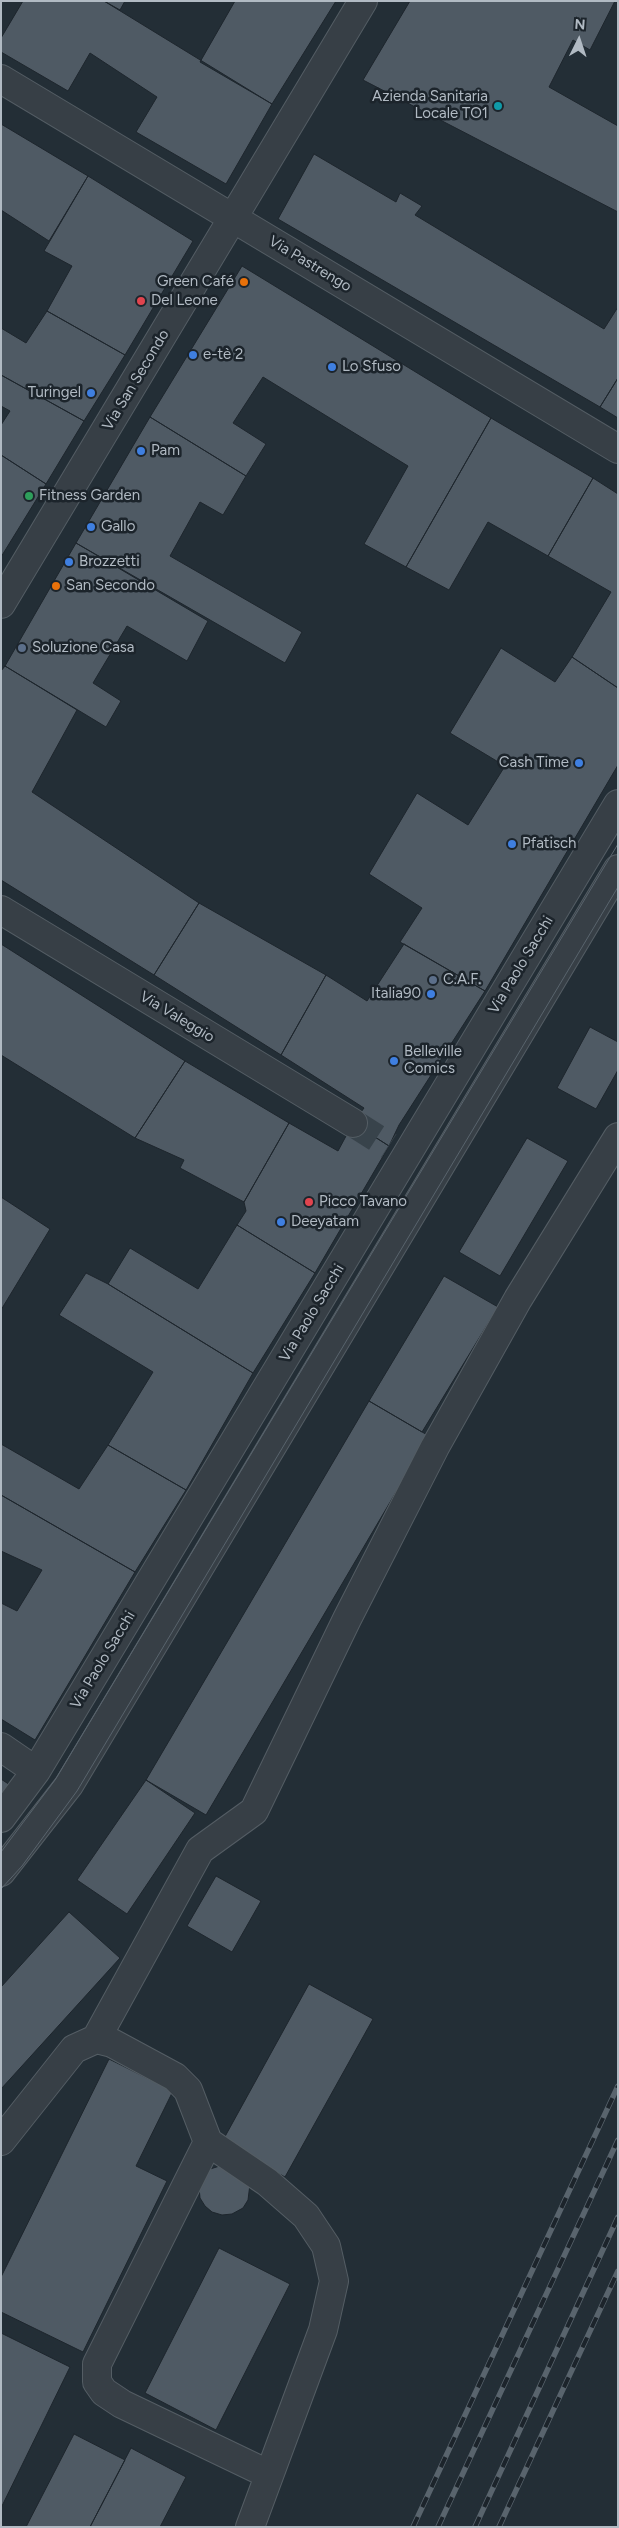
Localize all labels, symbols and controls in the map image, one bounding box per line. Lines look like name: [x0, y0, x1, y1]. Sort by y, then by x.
north arrow: [554, 15, 604, 65]
text: N: [574, 16, 586, 33]
place label: Azienda Sanitaria Locale TO1: [372, 88, 488, 123]
marker: Azienda Sanitaria Locale TO1: [492, 100, 504, 112]
street label: Via Pastrengo: [265, 232, 355, 296]
place label: Green Café: [157, 273, 234, 291]
marker: Green Café: [238, 276, 250, 288]
place label: Del Leone: [151, 292, 218, 310]
marker: Del Leone: [135, 295, 147, 307]
street label: Via San Secondo: [99, 326, 173, 434]
place label: e-tè 2: [203, 346, 243, 364]
marker: e-tè 2: [187, 349, 199, 361]
place label: Lo Sfuso: [342, 358, 401, 376]
marker: Lo Sfuso: [326, 361, 338, 373]
place label: Turingel: [28, 384, 81, 402]
marker: Turingel: [85, 387, 97, 399]
place label: Pam: [151, 442, 180, 460]
marker: Pam: [135, 445, 147, 457]
place label: Fitness Garden: [39, 487, 140, 505]
marker: Fitness Garden: [23, 490, 35, 502]
place label: Gallo: [101, 518, 135, 536]
marker: Gallo: [85, 521, 97, 533]
place label: Brozzetti: [79, 553, 140, 571]
marker: Brozzetti: [63, 556, 75, 568]
place label: San Secondo: [66, 577, 155, 595]
marker: San Secondo: [50, 580, 62, 592]
place label: Soluzione Casa: [32, 639, 134, 657]
marker: Soluzione Casa: [16, 642, 28, 654]
place label: Cash Time: [499, 754, 569, 772]
marker: Cash Time: [573, 757, 585, 769]
place label: Pfatisch: [522, 835, 576, 853]
marker: Pfatisch: [506, 838, 518, 850]
street label: Via Paolo Sacchi: [485, 913, 557, 1017]
place label: C.A.F.: [443, 971, 481, 989]
marker: C.A.F.: [427, 974, 439, 986]
place label: Italia90: [371, 985, 421, 1003]
street label: Via Valeggio: [136, 988, 218, 1046]
marker: Italia90: [425, 988, 437, 1000]
place label: Belleville Comics: [404, 1043, 462, 1078]
marker: Belleville Comics: [388, 1055, 400, 1067]
place label: Picco Tavano: [319, 1193, 407, 1211]
marker: Picco Tavano: [303, 1196, 315, 1208]
place label: Deeyatam: [291, 1213, 359, 1231]
marker: Deeyatam: [275, 1216, 287, 1228]
street label: Via Paolo Sacchi: [276, 1261, 348, 1365]
street label: Via Paolo Sacchi: [67, 1608, 139, 1712]

